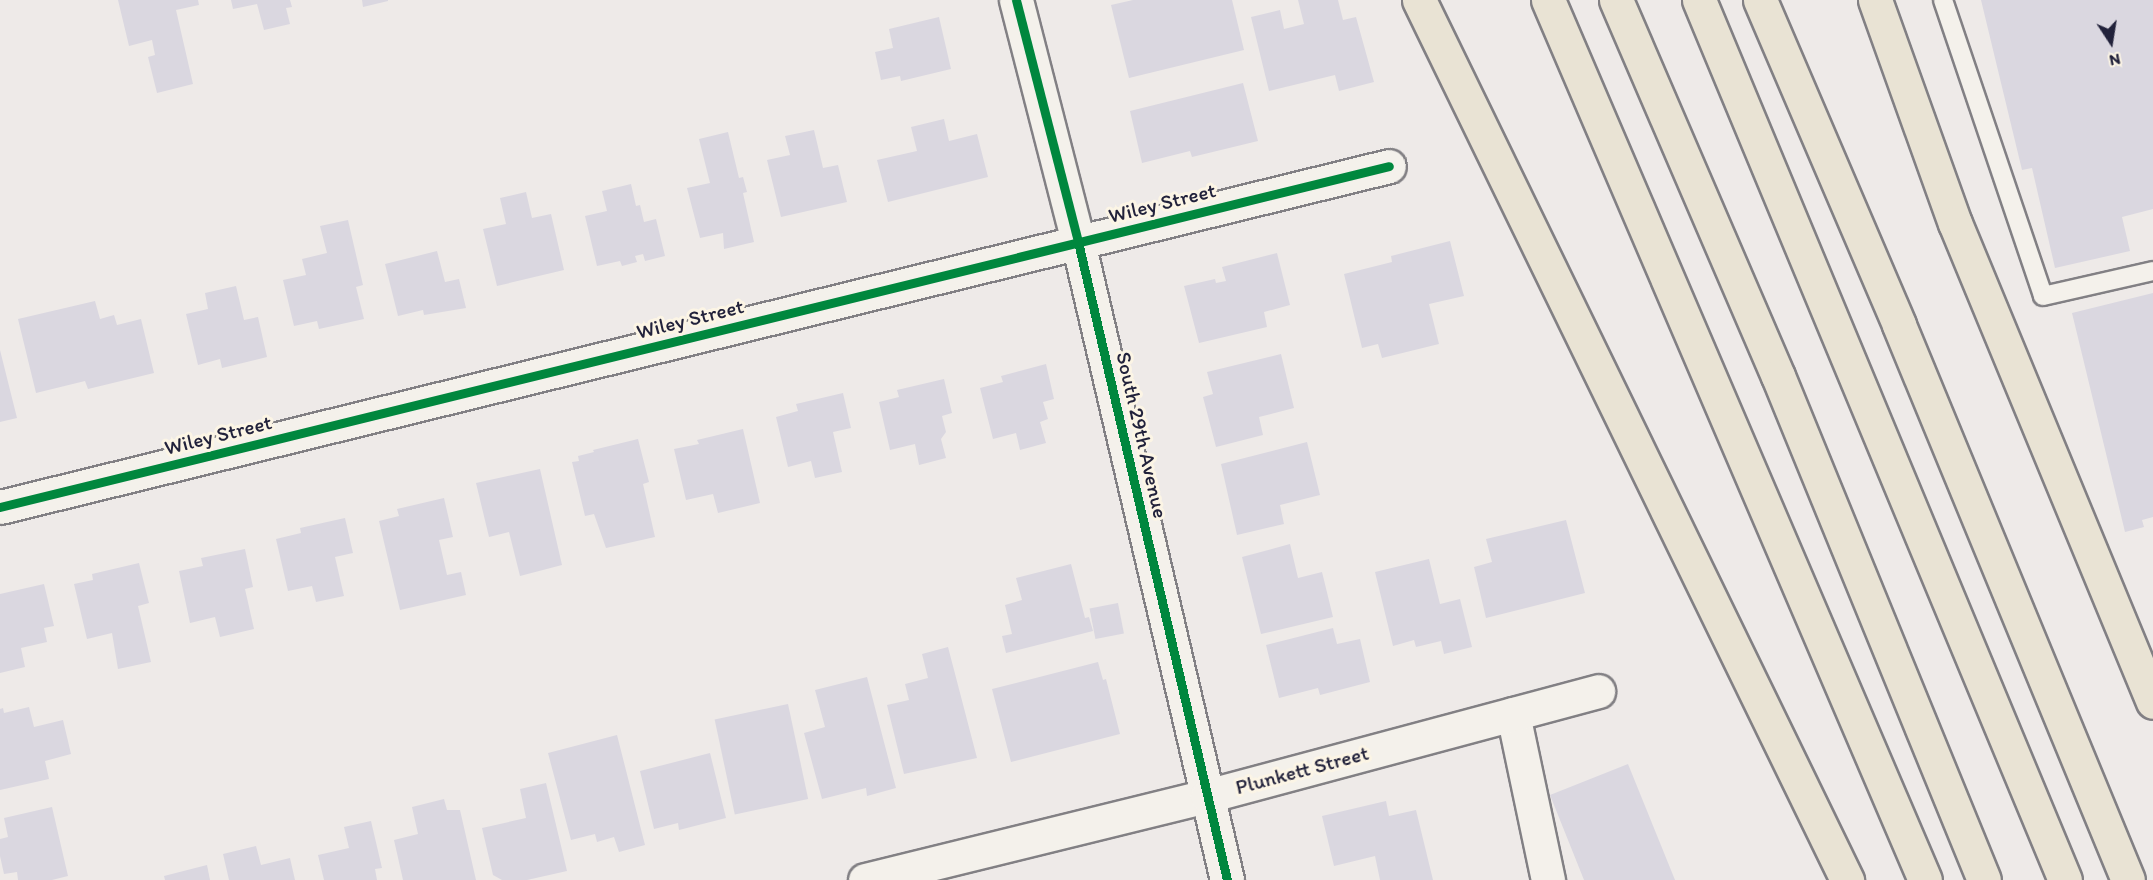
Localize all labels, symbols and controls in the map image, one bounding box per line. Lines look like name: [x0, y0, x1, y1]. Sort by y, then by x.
north arrow: [2081, 12, 2141, 72]
text: N: [2108, 50, 2122, 71]
street label: Wiley Street: [1106, 178, 1218, 228]
street label: Wiley Street: [634, 294, 746, 344]
street label: South 29th Avenue: [1111, 350, 1173, 520]
street label: Wiley Street: [162, 410, 274, 460]
street label: Plunkett Street: [1233, 740, 1371, 800]

